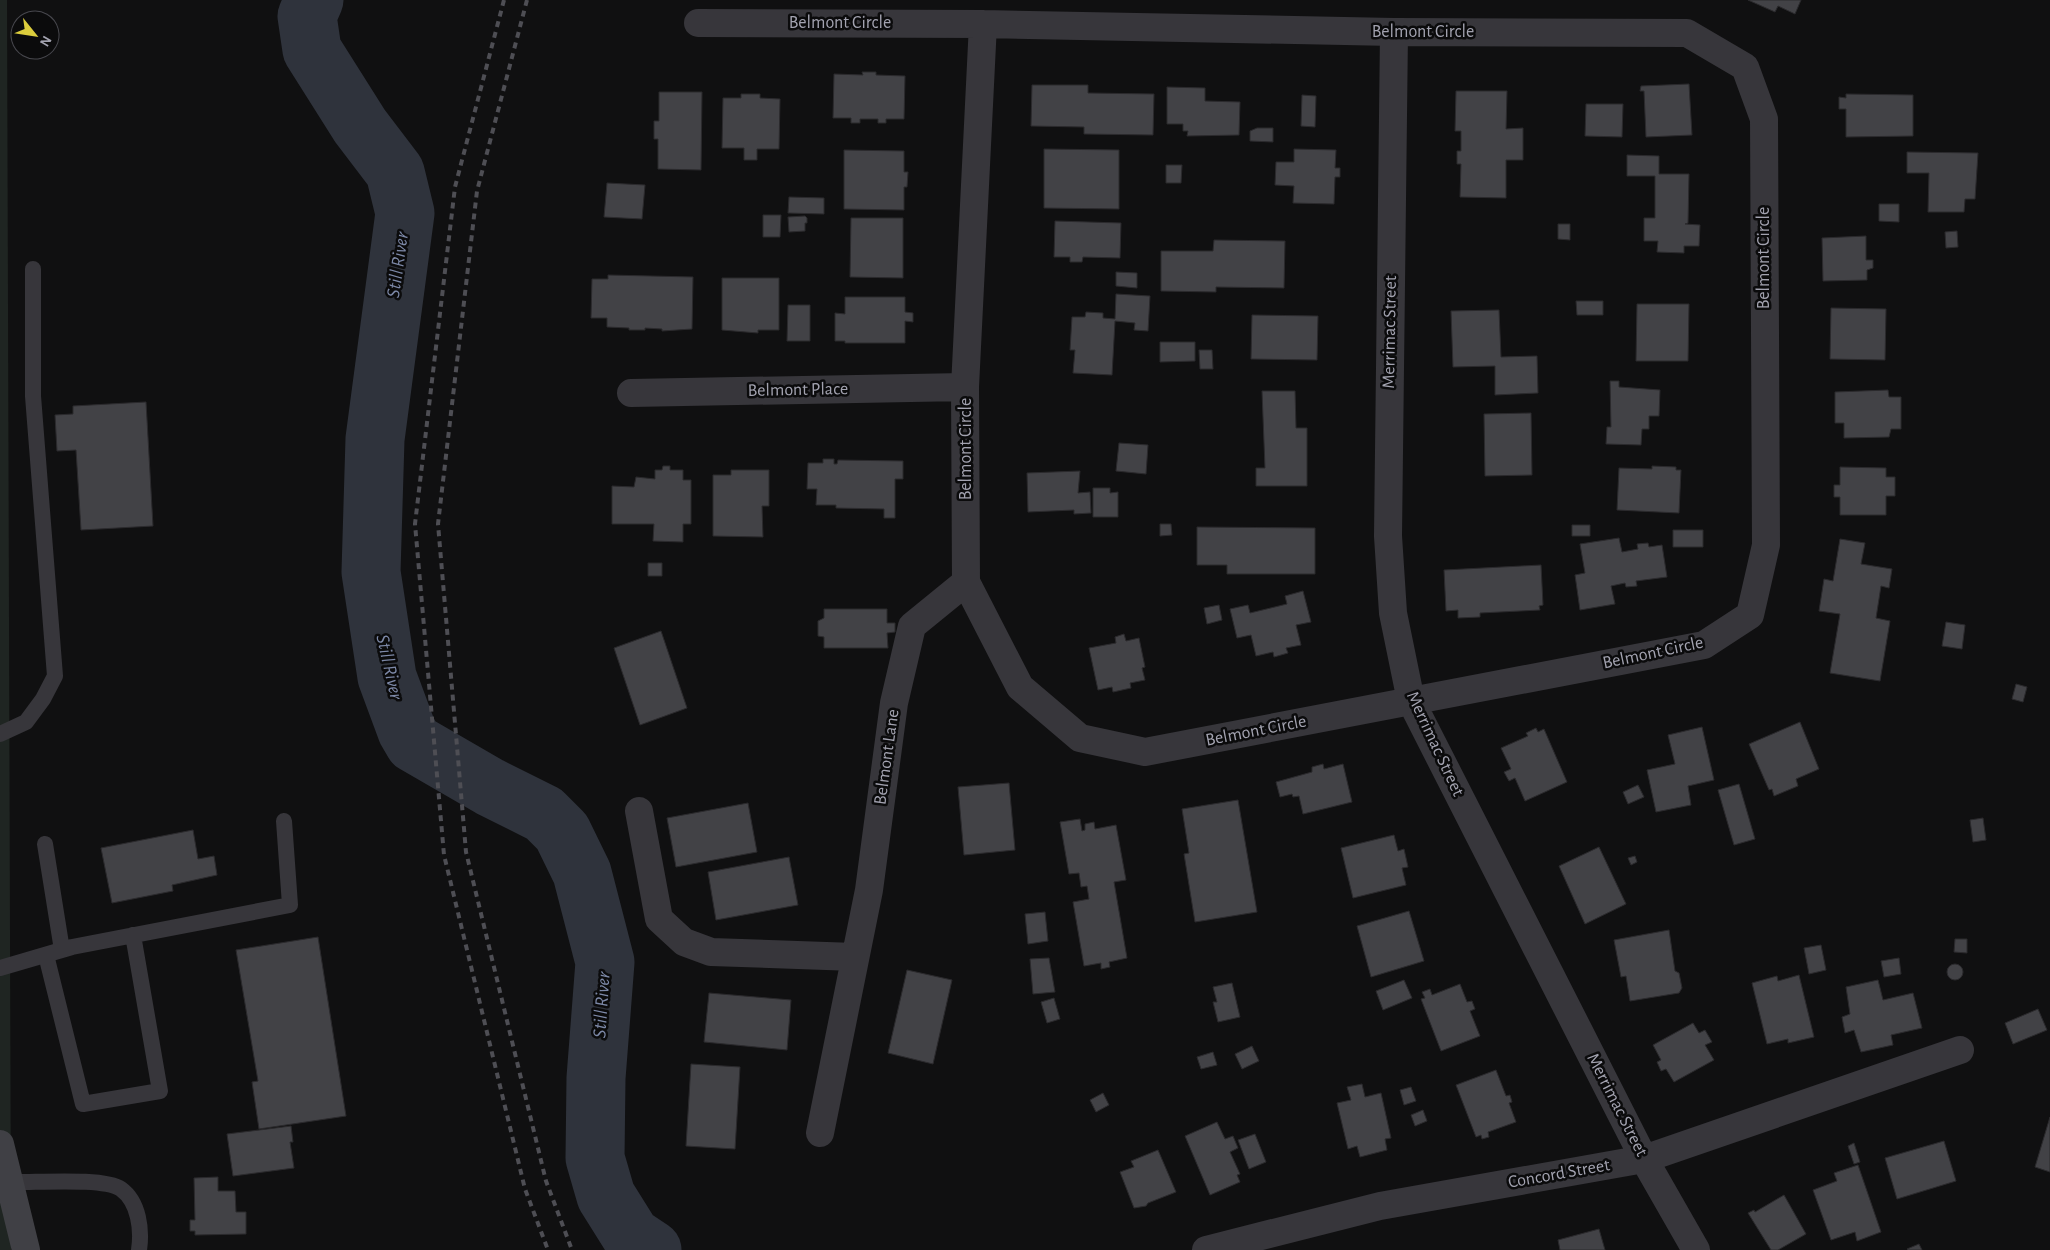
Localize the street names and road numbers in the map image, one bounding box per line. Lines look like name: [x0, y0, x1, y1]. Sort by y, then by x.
street label: Belmont Circle: [789, 14, 891, 32]
street label: Belmont Circle: [1372, 23, 1474, 41]
street label: Belmont Circle: [1755, 207, 1773, 309]
street label: Merrimac Street: [1380, 275, 1400, 389]
street label: Belmont Place: [748, 380, 848, 400]
street label: Belmont Circle: [957, 398, 975, 500]
street label: Belmont Circle: [1601, 634, 1705, 672]
street label: Merrimac Street: [1403, 689, 1467, 799]
street label: Belmont Lane: [871, 708, 903, 806]
street label: Belmont Circle: [1204, 712, 1308, 750]
street label: Merrimac Street: [1583, 1051, 1651, 1160]
street label: Concord Street: [1507, 1156, 1612, 1192]

